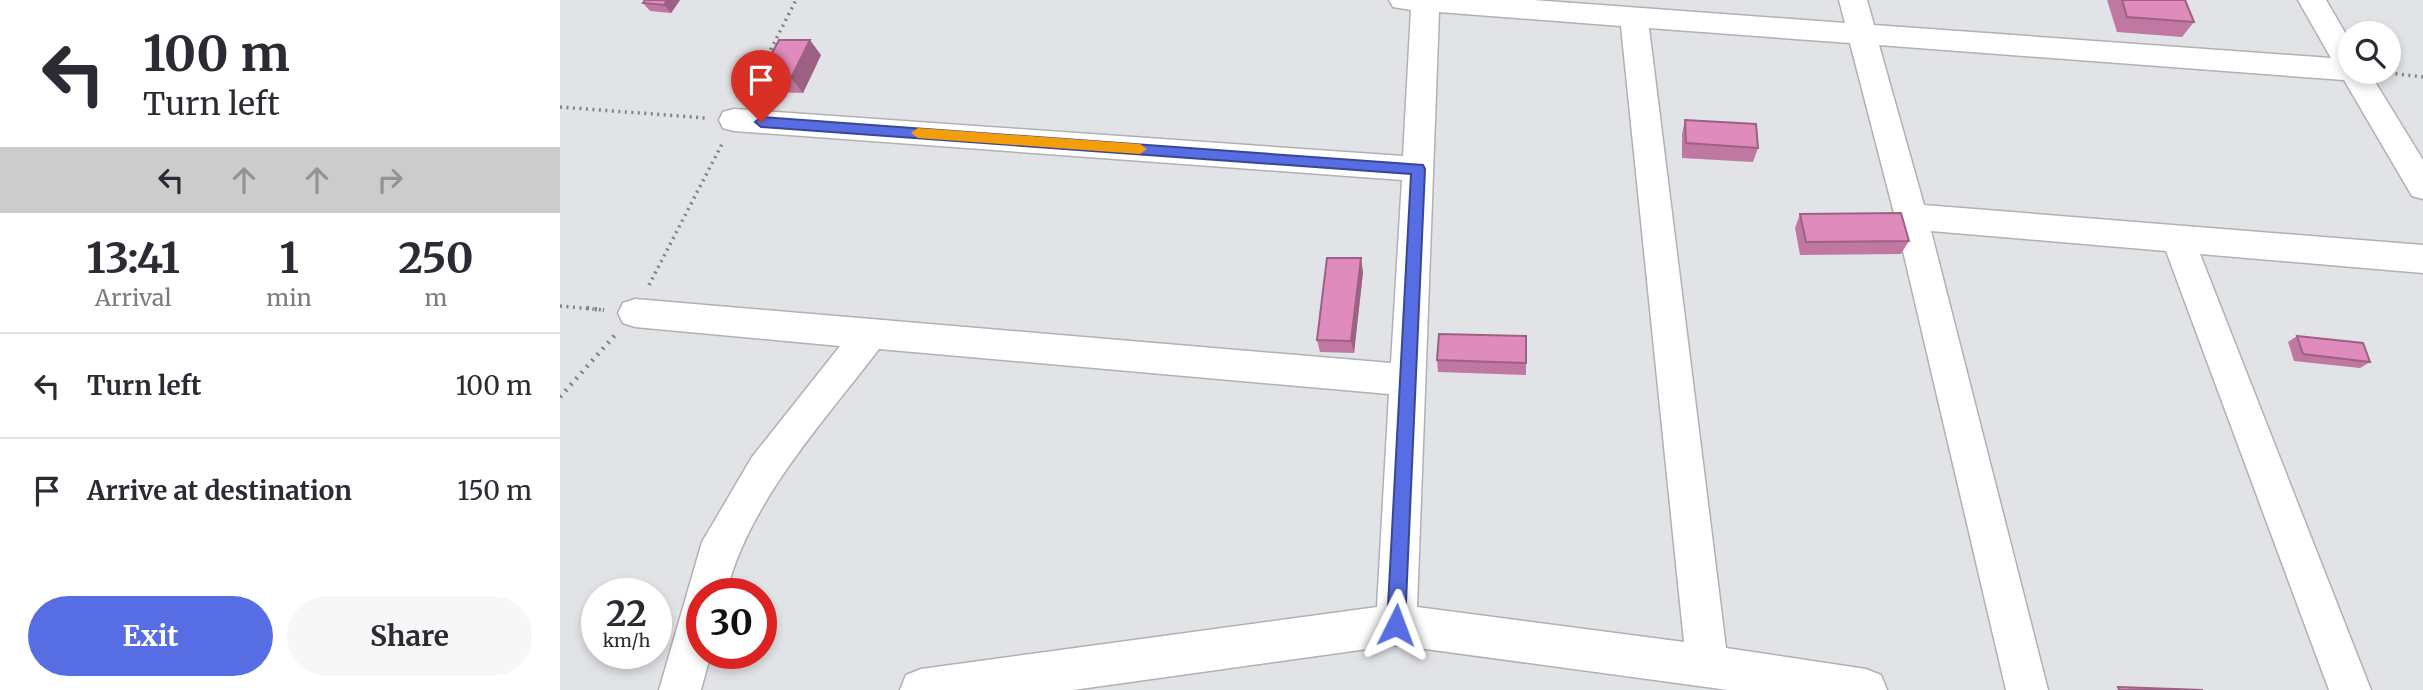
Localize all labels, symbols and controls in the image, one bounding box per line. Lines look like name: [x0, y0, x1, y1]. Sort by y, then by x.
map controls: [2338, 21, 2401, 84]
button: search: [2338, 21, 2401, 84]
text: 100 m: [143, 23, 290, 84]
icon: left: [28, 28, 119, 119]
pin: [731, 50, 791, 122]
icon: arrive: [742, 61, 780, 99]
text: Turn left: [143, 84, 280, 124]
icon: left: [152, 161, 190, 199]
icon: ahead: [225, 161, 263, 199]
icon: ahead: [298, 161, 336, 199]
icon: right: [371, 161, 409, 199]
text: 13:41: [86, 232, 180, 284]
text: 1: [279, 232, 299, 284]
text: 250: [398, 232, 474, 284]
text: Arrival: [95, 283, 172, 312]
text: min: [266, 283, 312, 312]
text: m: [424, 283, 447, 312]
icon: left: [28, 367, 66, 405]
text: Turn left: [87, 369, 201, 402]
text: 100 m: [456, 369, 532, 402]
icon: arrive: [28, 472, 66, 510]
text: Arrive at destination: [87, 474, 352, 507]
text: 150 m: [458, 474, 532, 507]
speed limit sign: 30: [686, 578, 777, 669]
position arrow: [1359, 588, 1433, 662]
text: 22: [606, 592, 647, 636]
button: Exit: [28, 596, 273, 676]
button: Share: [287, 596, 532, 676]
text: km/h: [603, 629, 650, 652]

